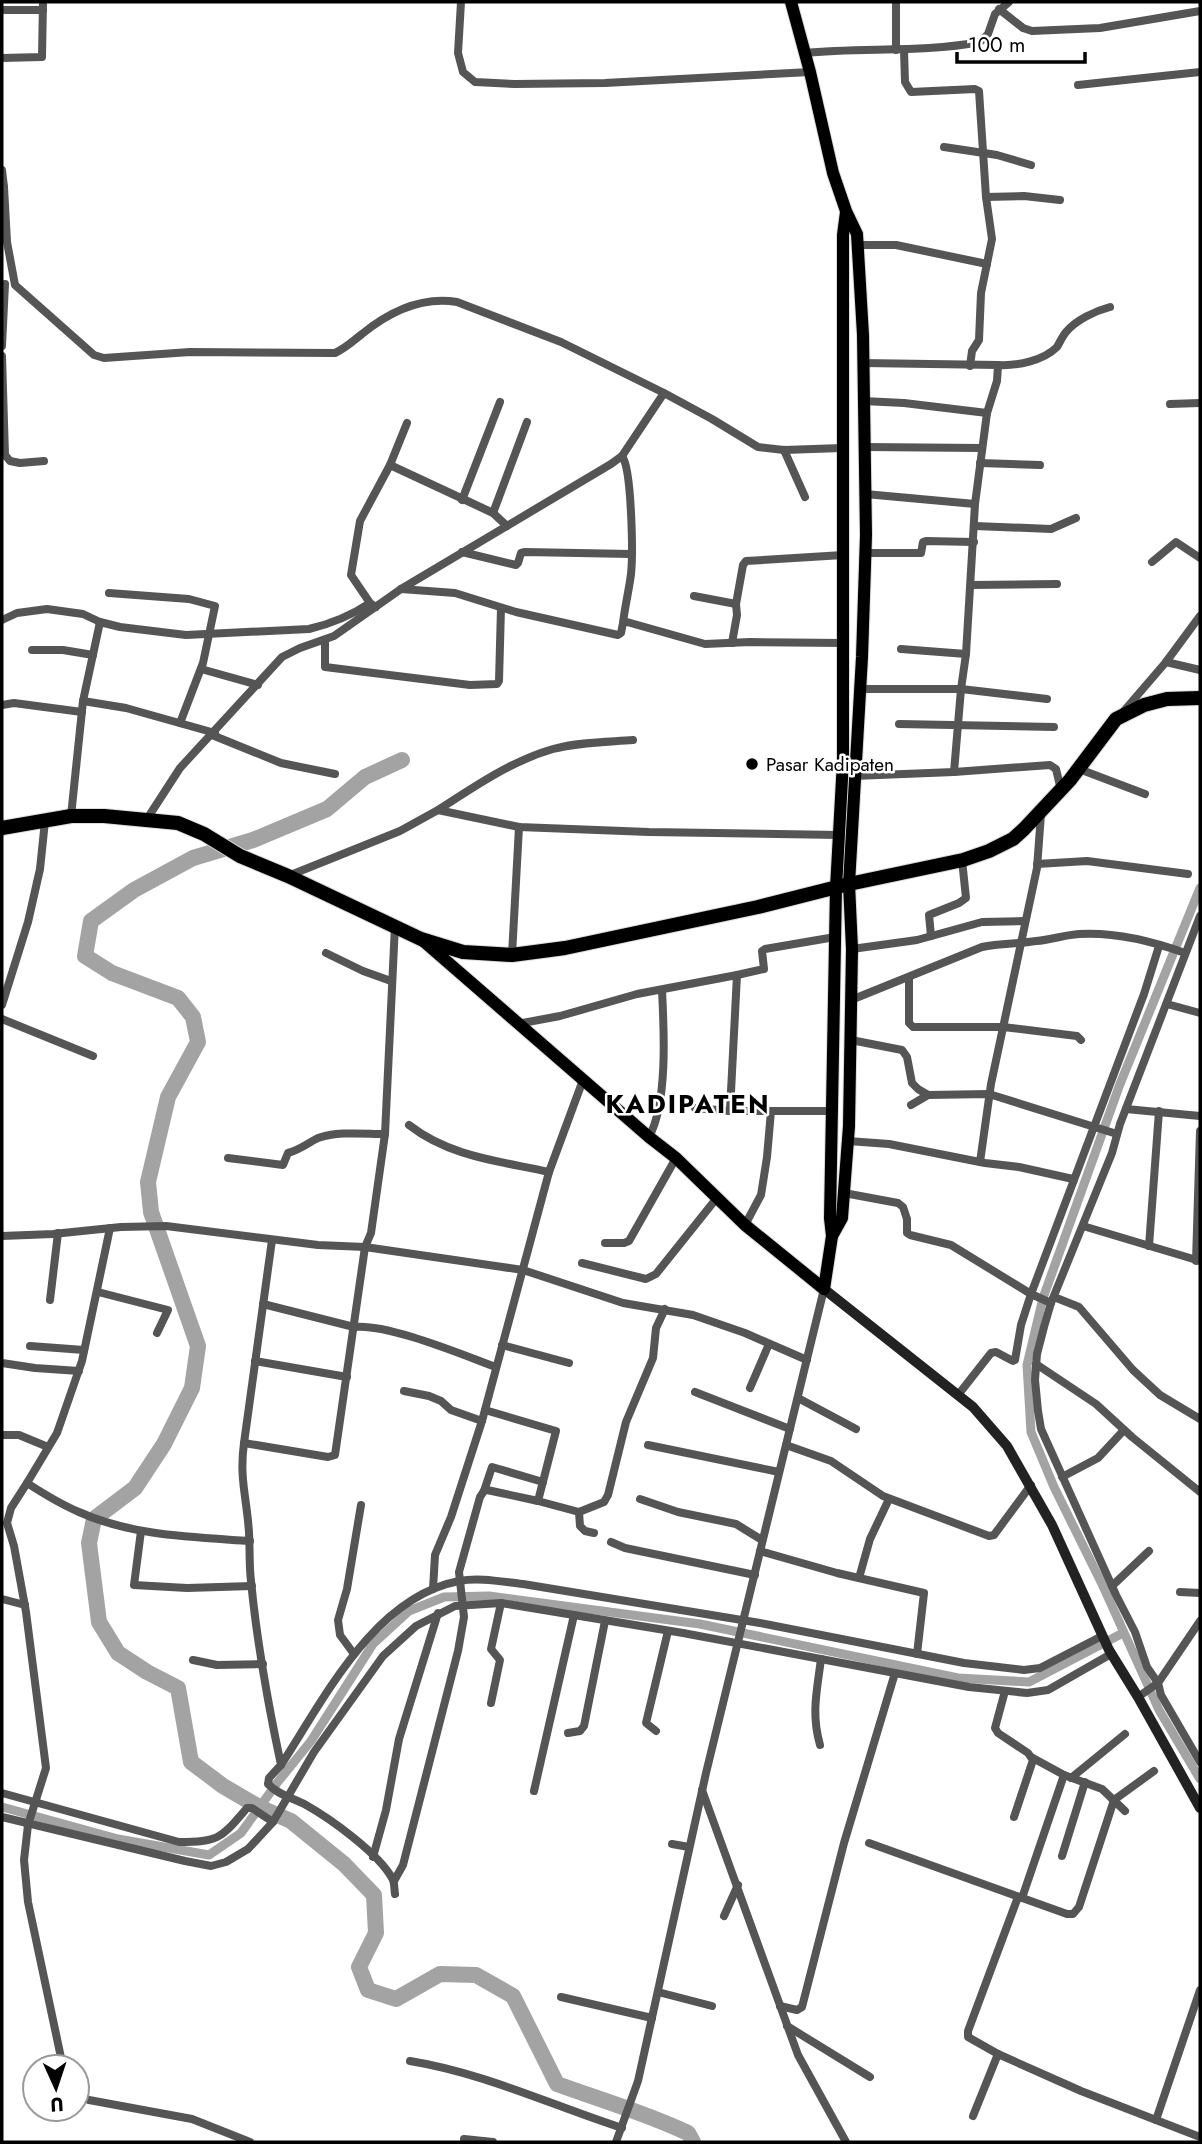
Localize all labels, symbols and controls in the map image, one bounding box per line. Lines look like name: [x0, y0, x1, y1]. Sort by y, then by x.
scale bar: [957, 21, 1085, 65]
text: 100 m: [968, 30, 1025, 60]
place label: Pasar Kadipaten: [766, 751, 894, 778]
marker: Pasar Kadipaten: [744, 756, 760, 772]
district label: KADIPATEN: [605, 1085, 771, 1123]
north arrow: [21, 2053, 91, 2123]
text: U: [50, 2091, 64, 2118]

